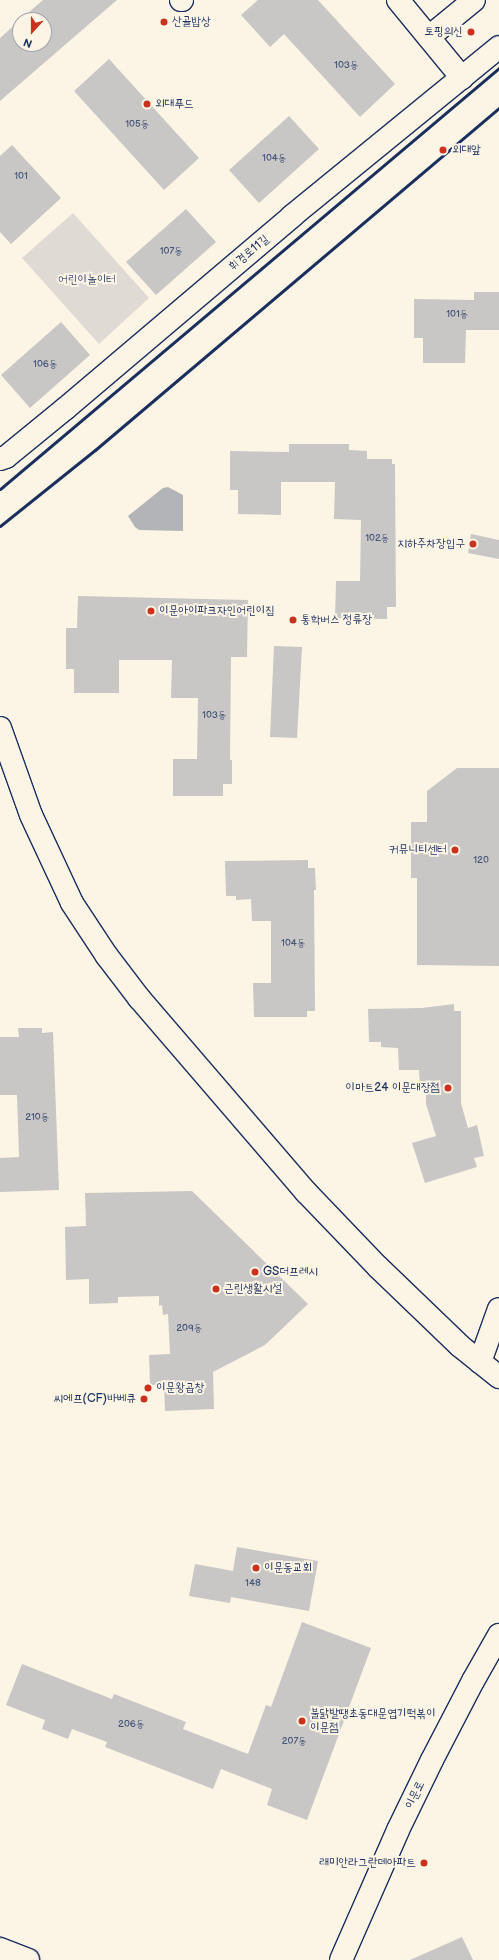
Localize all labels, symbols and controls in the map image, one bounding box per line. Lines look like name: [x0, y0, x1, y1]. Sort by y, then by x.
north arrow: [12, 12, 52, 52]
place label: 산골밥상: [172, 15, 211, 29]
marker: 산골밥상: [159, 17, 169, 27]
place label: 토핑의신: [424, 25, 463, 39]
marker: 토핑의신: [466, 27, 476, 37]
text: N: [22, 35, 34, 50]
house number: 103동: [334, 60, 358, 72]
place label: 외대푸드: [155, 97, 194, 111]
marker: 외대푸드: [142, 99, 152, 109]
house number: 105동: [125, 119, 149, 131]
place label: 외대앞: [452, 143, 481, 157]
marker: 외대앞: [437, 144, 449, 156]
house number: 104동: [262, 153, 286, 165]
house number: 101: [14, 171, 28, 183]
street label: 휘경로11길: [226, 232, 272, 274]
house number: 107동: [160, 246, 182, 258]
park label: 어린이놀이터: [58, 273, 116, 287]
house number: 101동: [446, 309, 468, 321]
house number: 106동: [33, 359, 57, 371]
house number: 102동: [365, 533, 389, 545]
place label: 지하주차장입구: [397, 537, 465, 551]
marker: 지하주차장입구: [468, 539, 478, 549]
place label: 이문아이파크자인어린이집: [159, 604, 275, 618]
marker: 이문아이파크자인어린이집: [146, 606, 156, 616]
place label: 통학버스 정류장: [301, 613, 372, 627]
marker: 통학버스 정류장: [288, 615, 298, 625]
house number: 103동: [202, 710, 226, 722]
place label: 커뮤니티센터: [389, 843, 447, 857]
marker: 커뮤니티센터: [450, 845, 460, 855]
house number: 120: [473, 855, 489, 867]
house number: 104동: [281, 938, 305, 950]
place label: 이마트24 이문대장점: [345, 1081, 440, 1095]
marker: 이마트24 이문대장점: [443, 1083, 453, 1093]
house number: 210동: [25, 1112, 49, 1124]
place label: GS더프레시: [263, 1265, 318, 1279]
marker: GS더프레시: [250, 1267, 260, 1277]
place label: 근린생활시설: [224, 1282, 282, 1296]
marker: 근린생활시설: [211, 1284, 221, 1294]
house number: 209동: [176, 1323, 202, 1335]
place label: 이문왕곱창: [156, 1381, 204, 1395]
marker: 이문왕곱창: [143, 1383, 153, 1393]
place label: 씨에프(CF)바베큐: [54, 1392, 136, 1406]
marker: 씨에프(CF)바베큐: [139, 1394, 149, 1404]
place label: 이문동교회: [264, 1561, 312, 1575]
marker: 이문동교회: [251, 1563, 261, 1573]
house number: 148: [245, 1578, 261, 1590]
place label: 불닭발땡초동대문엽기떡볶이 이문점: [310, 1707, 436, 1735]
marker: 불닭발땡초동대문엽기떡볶이 이문점: [297, 1716, 307, 1726]
house number: 206동: [118, 1719, 144, 1731]
house number: 207동: [282, 1736, 306, 1748]
street label: 이문로: [402, 1779, 428, 1811]
place label: 래미안라그란데아파트: [319, 1856, 416, 1870]
marker: 래미안라그란데아파트: [419, 1858, 429, 1868]

